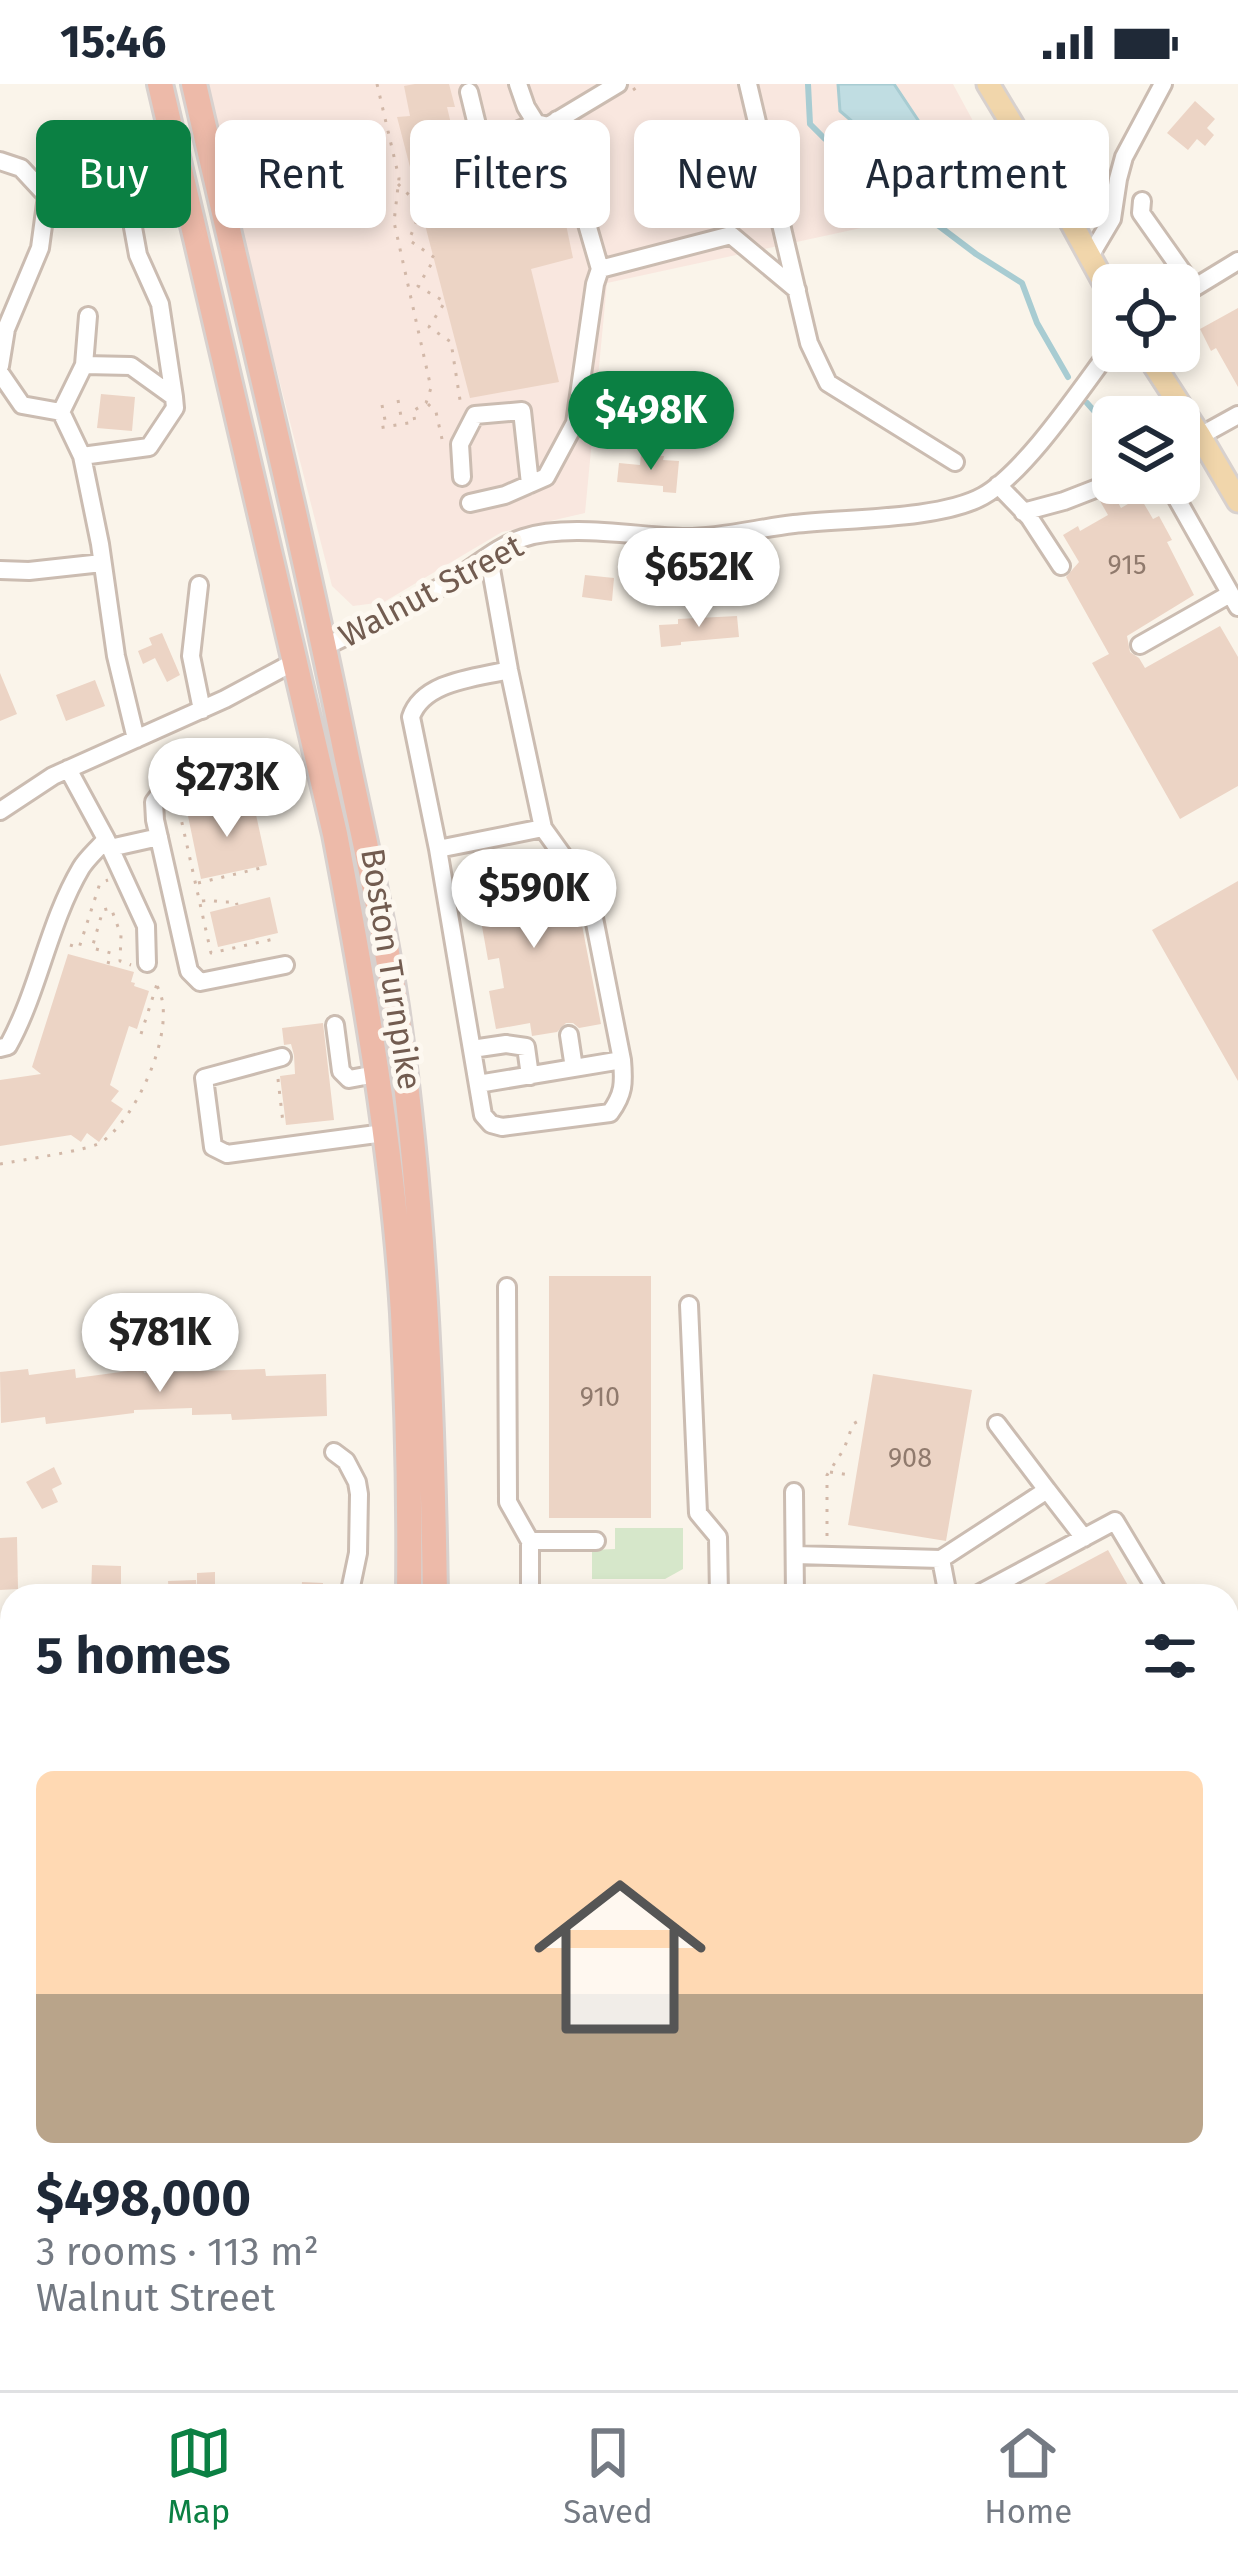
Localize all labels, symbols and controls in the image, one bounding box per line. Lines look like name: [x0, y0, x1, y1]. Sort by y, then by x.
text: 15:46: [60, 15, 166, 69]
chip: Buy: [36, 120, 191, 228]
chip: Rent: [215, 120, 386, 228]
chip: Filters: [410, 120, 610, 228]
chip: New: [634, 120, 800, 228]
chip: Apartment: [824, 120, 1109, 228]
map controls: [1092, 264, 1200, 504]
button: locate: [1092, 264, 1200, 372]
pin: $498K: [567, 371, 735, 473]
text: $498K: [595, 387, 707, 433]
button: layers: [1092, 396, 1200, 504]
street label: Walnut Street: [332, 526, 530, 656]
pin: $652K: [615, 528, 783, 630]
text: $652K: [645, 544, 753, 590]
house number: 915: [1108, 549, 1146, 581]
pin: $273K: [143, 738, 311, 840]
text: $273K: [175, 754, 279, 800]
street label: Boston Turnpike: [352, 845, 430, 1093]
pin: $590K: [450, 849, 618, 951]
text: $590K: [478, 865, 590, 911]
pin: $781K: [76, 1293, 244, 1395]
text: $781K: [109, 1309, 211, 1355]
house number: 910: [580, 1381, 620, 1413]
house number: 908: [888, 1442, 932, 1474]
icon: filters: [1137, 1623, 1203, 1689]
text: 5 homes: [36, 1625, 231, 1687]
icon: home: [512, 1849, 728, 2065]
text: $498,000: [36, 2167, 251, 2229]
text: 3 rooms · 113 m²: [36, 2229, 319, 2275]
text: Walnut Street: [36, 2275, 275, 2321]
tab: Map: [166, 2420, 232, 2532]
tab: Saved: [563, 2420, 653, 2532]
tab: Home: [984, 2420, 1072, 2532]

